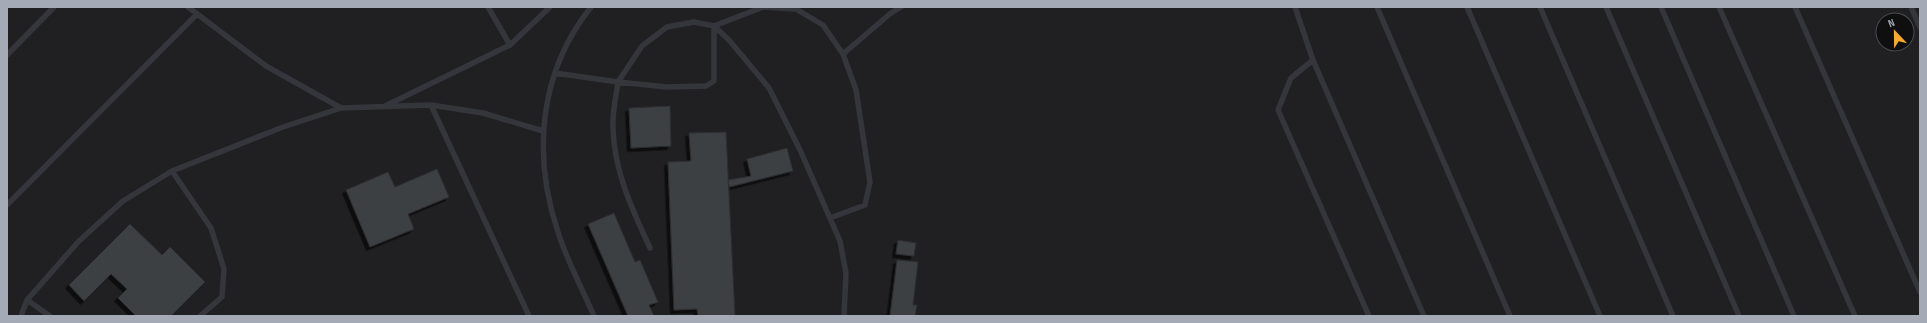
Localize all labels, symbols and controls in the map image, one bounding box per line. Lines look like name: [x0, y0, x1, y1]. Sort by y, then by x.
north arrow: [1875, 12, 1915, 52]
text: N: [1886, 16, 1897, 30]

